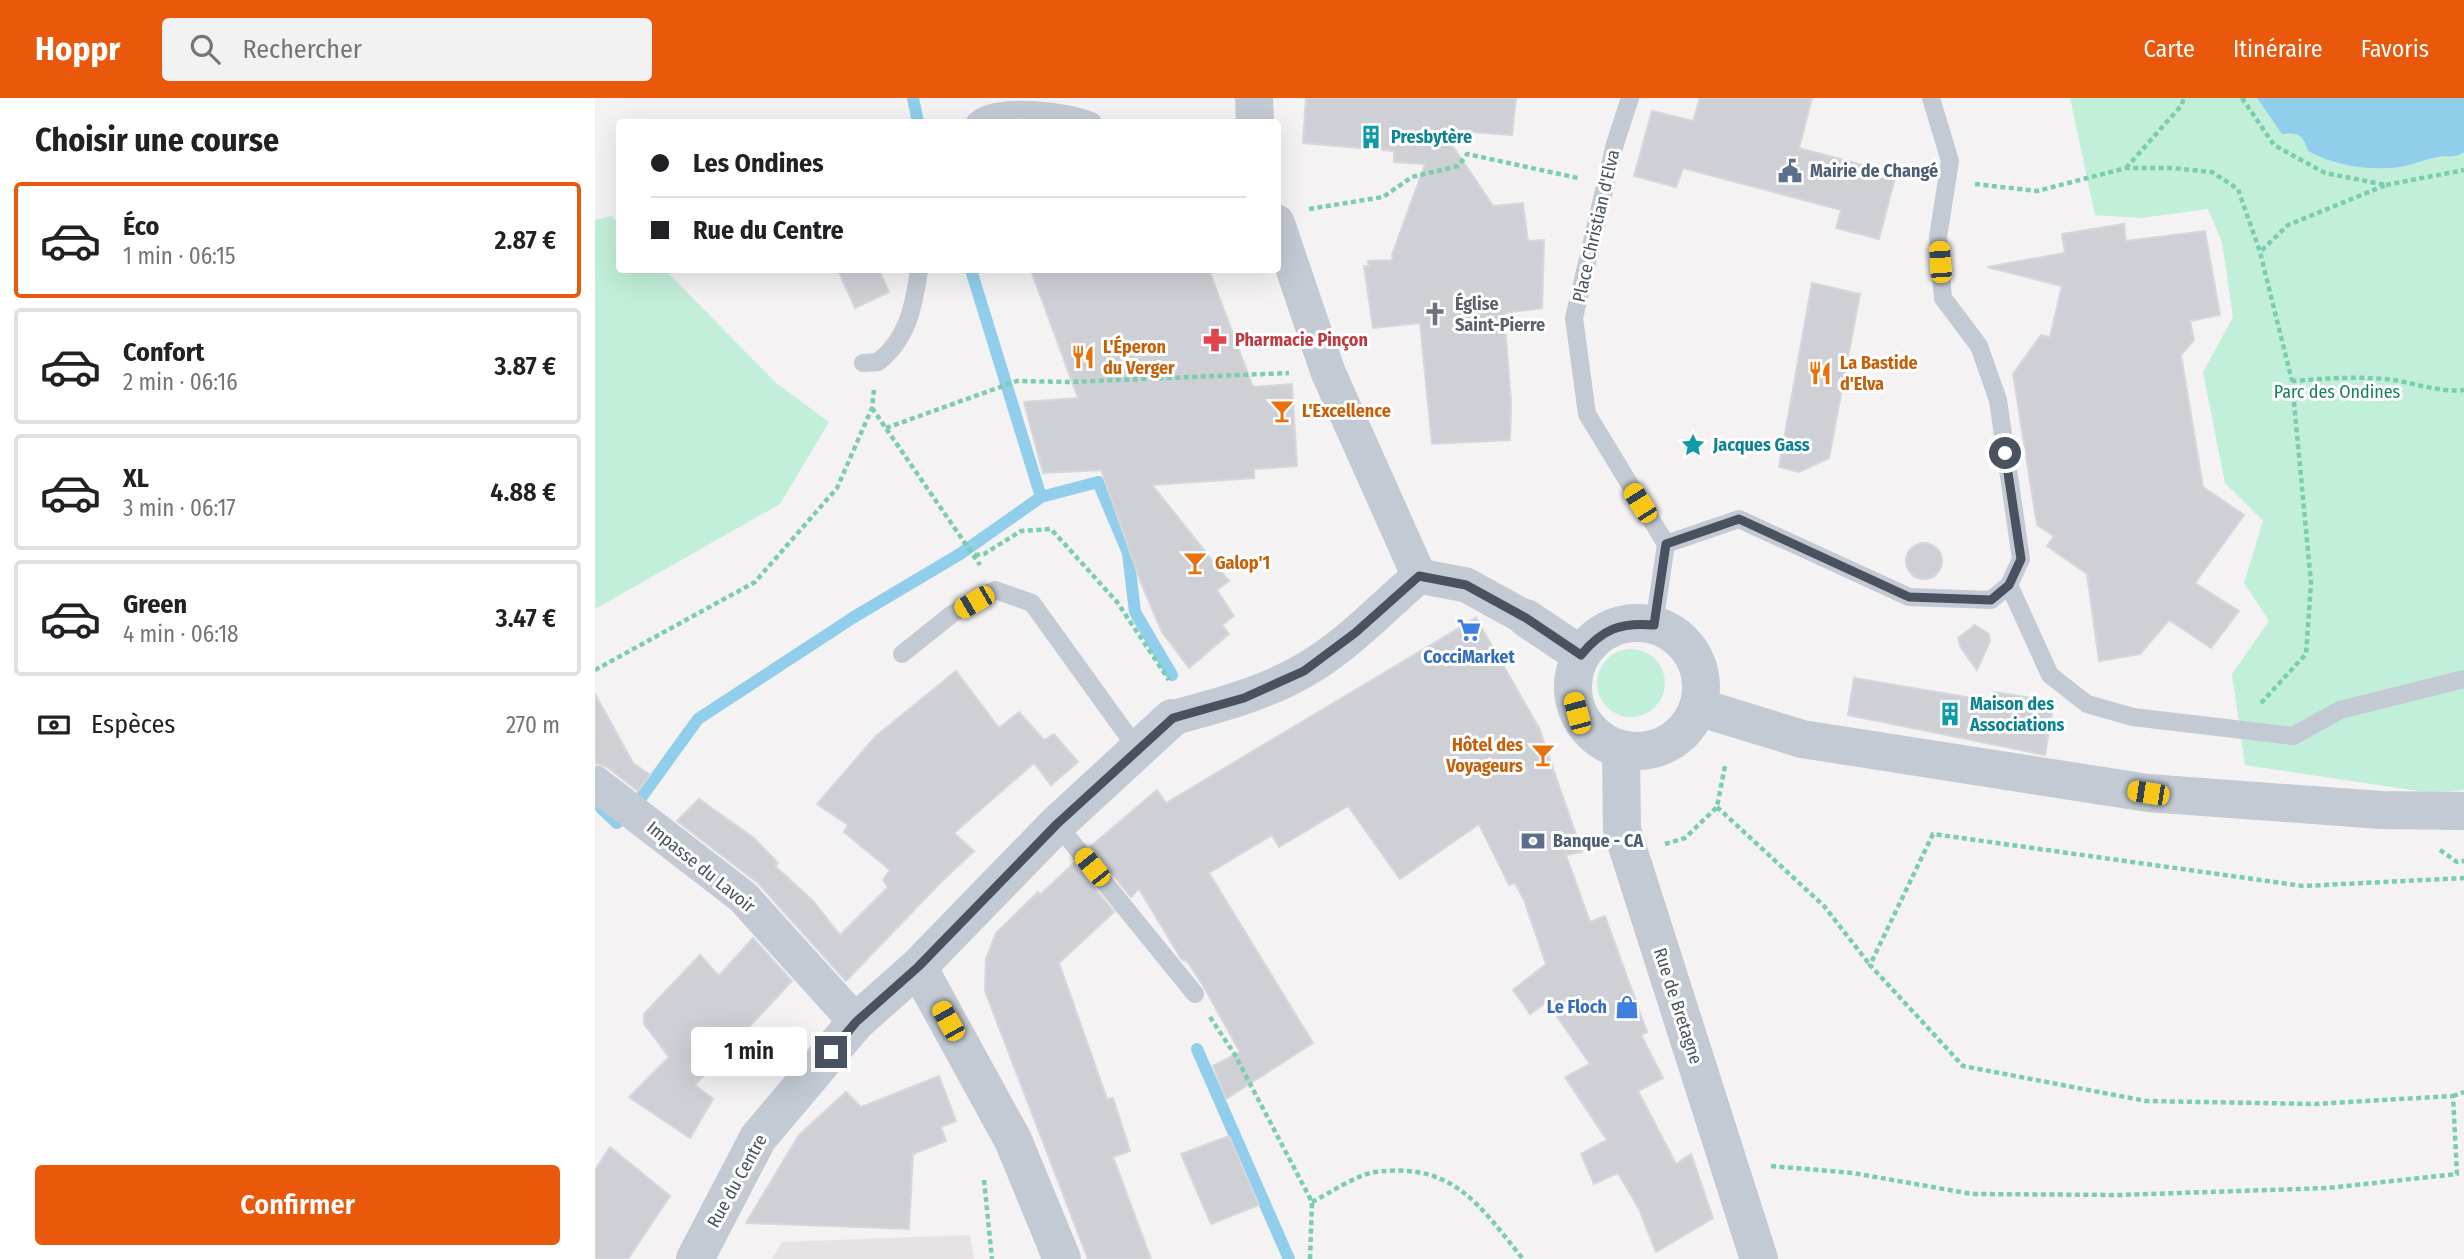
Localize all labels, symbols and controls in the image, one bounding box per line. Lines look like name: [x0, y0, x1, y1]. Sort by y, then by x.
search box: [162, 18, 652, 81]
text: Hoppr: [35, 29, 120, 69]
icon: search: [186, 30, 224, 68]
text: Rechercher: [242, 34, 362, 65]
text: Carte: [2144, 35, 2195, 63]
text: Itinéraire: [2233, 35, 2323, 63]
text: Favoris: [2361, 35, 2429, 63]
text: Choisir une course: [35, 121, 279, 159]
building icon: Presbytère: [1357, 123, 1385, 151]
place label: Presbytère: [1391, 126, 1472, 148]
street label: Place Christian d'Elva: [1568, 147, 1624, 304]
text: Les Ondines: [693, 148, 824, 179]
public building icon: Mairie de Changé: [1776, 157, 1804, 185]
place label: Mairie de Changé: [1810, 160, 1938, 182]
icon: car: [39, 209, 102, 272]
text: Éco: [123, 211, 160, 242]
text: Rue du Centre: [693, 215, 844, 246]
text: 2.87 €: [495, 225, 556, 256]
car: [1929, 240, 1952, 284]
text: 1 min · 06:15: [123, 242, 236, 270]
place label: Église Saint-Pierre: [1455, 292, 1545, 336]
church icon: Église Saint-Pierre: [1421, 300, 1449, 328]
pharmacy icon: Pharmacie Pinçon: [1201, 326, 1229, 354]
place label: Pharmacie Pinçon: [1235, 329, 1368, 351]
icon: car: [39, 335, 102, 398]
place label: L'Éperon du Verger: [1103, 335, 1175, 379]
text: Confort: [123, 337, 204, 368]
restaurant icon: L'Éperon du Verger: [1069, 343, 1097, 371]
text: 3.87 €: [494, 351, 556, 382]
place label: La Bastide d'Elva: [1840, 352, 1918, 395]
restaurant icon: La Bastide d'Elva: [1806, 359, 1834, 387]
text: 2 min · 06:16: [123, 368, 238, 396]
park label: Parc des Ondines: [2274, 381, 2401, 403]
bar icon: L'Excellence: [1268, 397, 1296, 425]
place label: L'Excellence: [1302, 400, 1391, 422]
place icon: Jacques Gass: [1679, 431, 1707, 459]
place label: Jacques Gass: [1712, 434, 1810, 456]
route start: [1989, 437, 2021, 469]
icon: car: [39, 461, 102, 524]
text: XL: [123, 463, 149, 494]
text: 4.88 €: [490, 477, 556, 508]
car: [1620, 480, 1661, 526]
text: 3 min · 06:17: [123, 494, 236, 522]
bar icon: Galop'1: [1181, 549, 1209, 577]
place label: Galop'1: [1215, 552, 1270, 574]
car: [951, 582, 998, 622]
icon: car: [39, 587, 102, 650]
text: Green: [123, 589, 187, 620]
text: 3.47 €: [496, 603, 556, 634]
supermarket icon: CocciMarket: [1455, 616, 1483, 644]
text: 4 min · 06:18: [123, 620, 239, 648]
place label: CocciMarket: [1423, 646, 1515, 668]
car: [1562, 690, 1593, 736]
place label: Maison des Associations: [1969, 693, 2065, 736]
building icon: Maison des Associations: [1936, 700, 1964, 728]
icon: cash: [35, 706, 73, 744]
text: Espèces: [91, 709, 175, 740]
text: 270 m: [506, 711, 560, 739]
place label: Hôtel des Voyageurs: [1445, 734, 1523, 777]
bar icon: Hôtel des Voyageurs: [1529, 741, 1557, 769]
car: [2126, 779, 2171, 807]
street label: Impasse du Lavoir: [642, 817, 760, 918]
bank icon: Banque - CA: [1519, 827, 1547, 855]
place label: Banque - CA: [1553, 830, 1643, 852]
car: [1071, 844, 1114, 890]
street label: Rue de Bretagne: [1649, 945, 1707, 1067]
shop icon: Le Floch: [1613, 993, 1641, 1021]
place label: Le Floch: [1547, 996, 1607, 1018]
car: [929, 998, 968, 1044]
callout: 1 min: [691, 1028, 807, 1076]
route end: [815, 1036, 847, 1068]
text: 1 min: [724, 1037, 774, 1065]
street label: Rue du Centre: [702, 1130, 772, 1232]
button: Confirmer: [35, 1165, 560, 1245]

